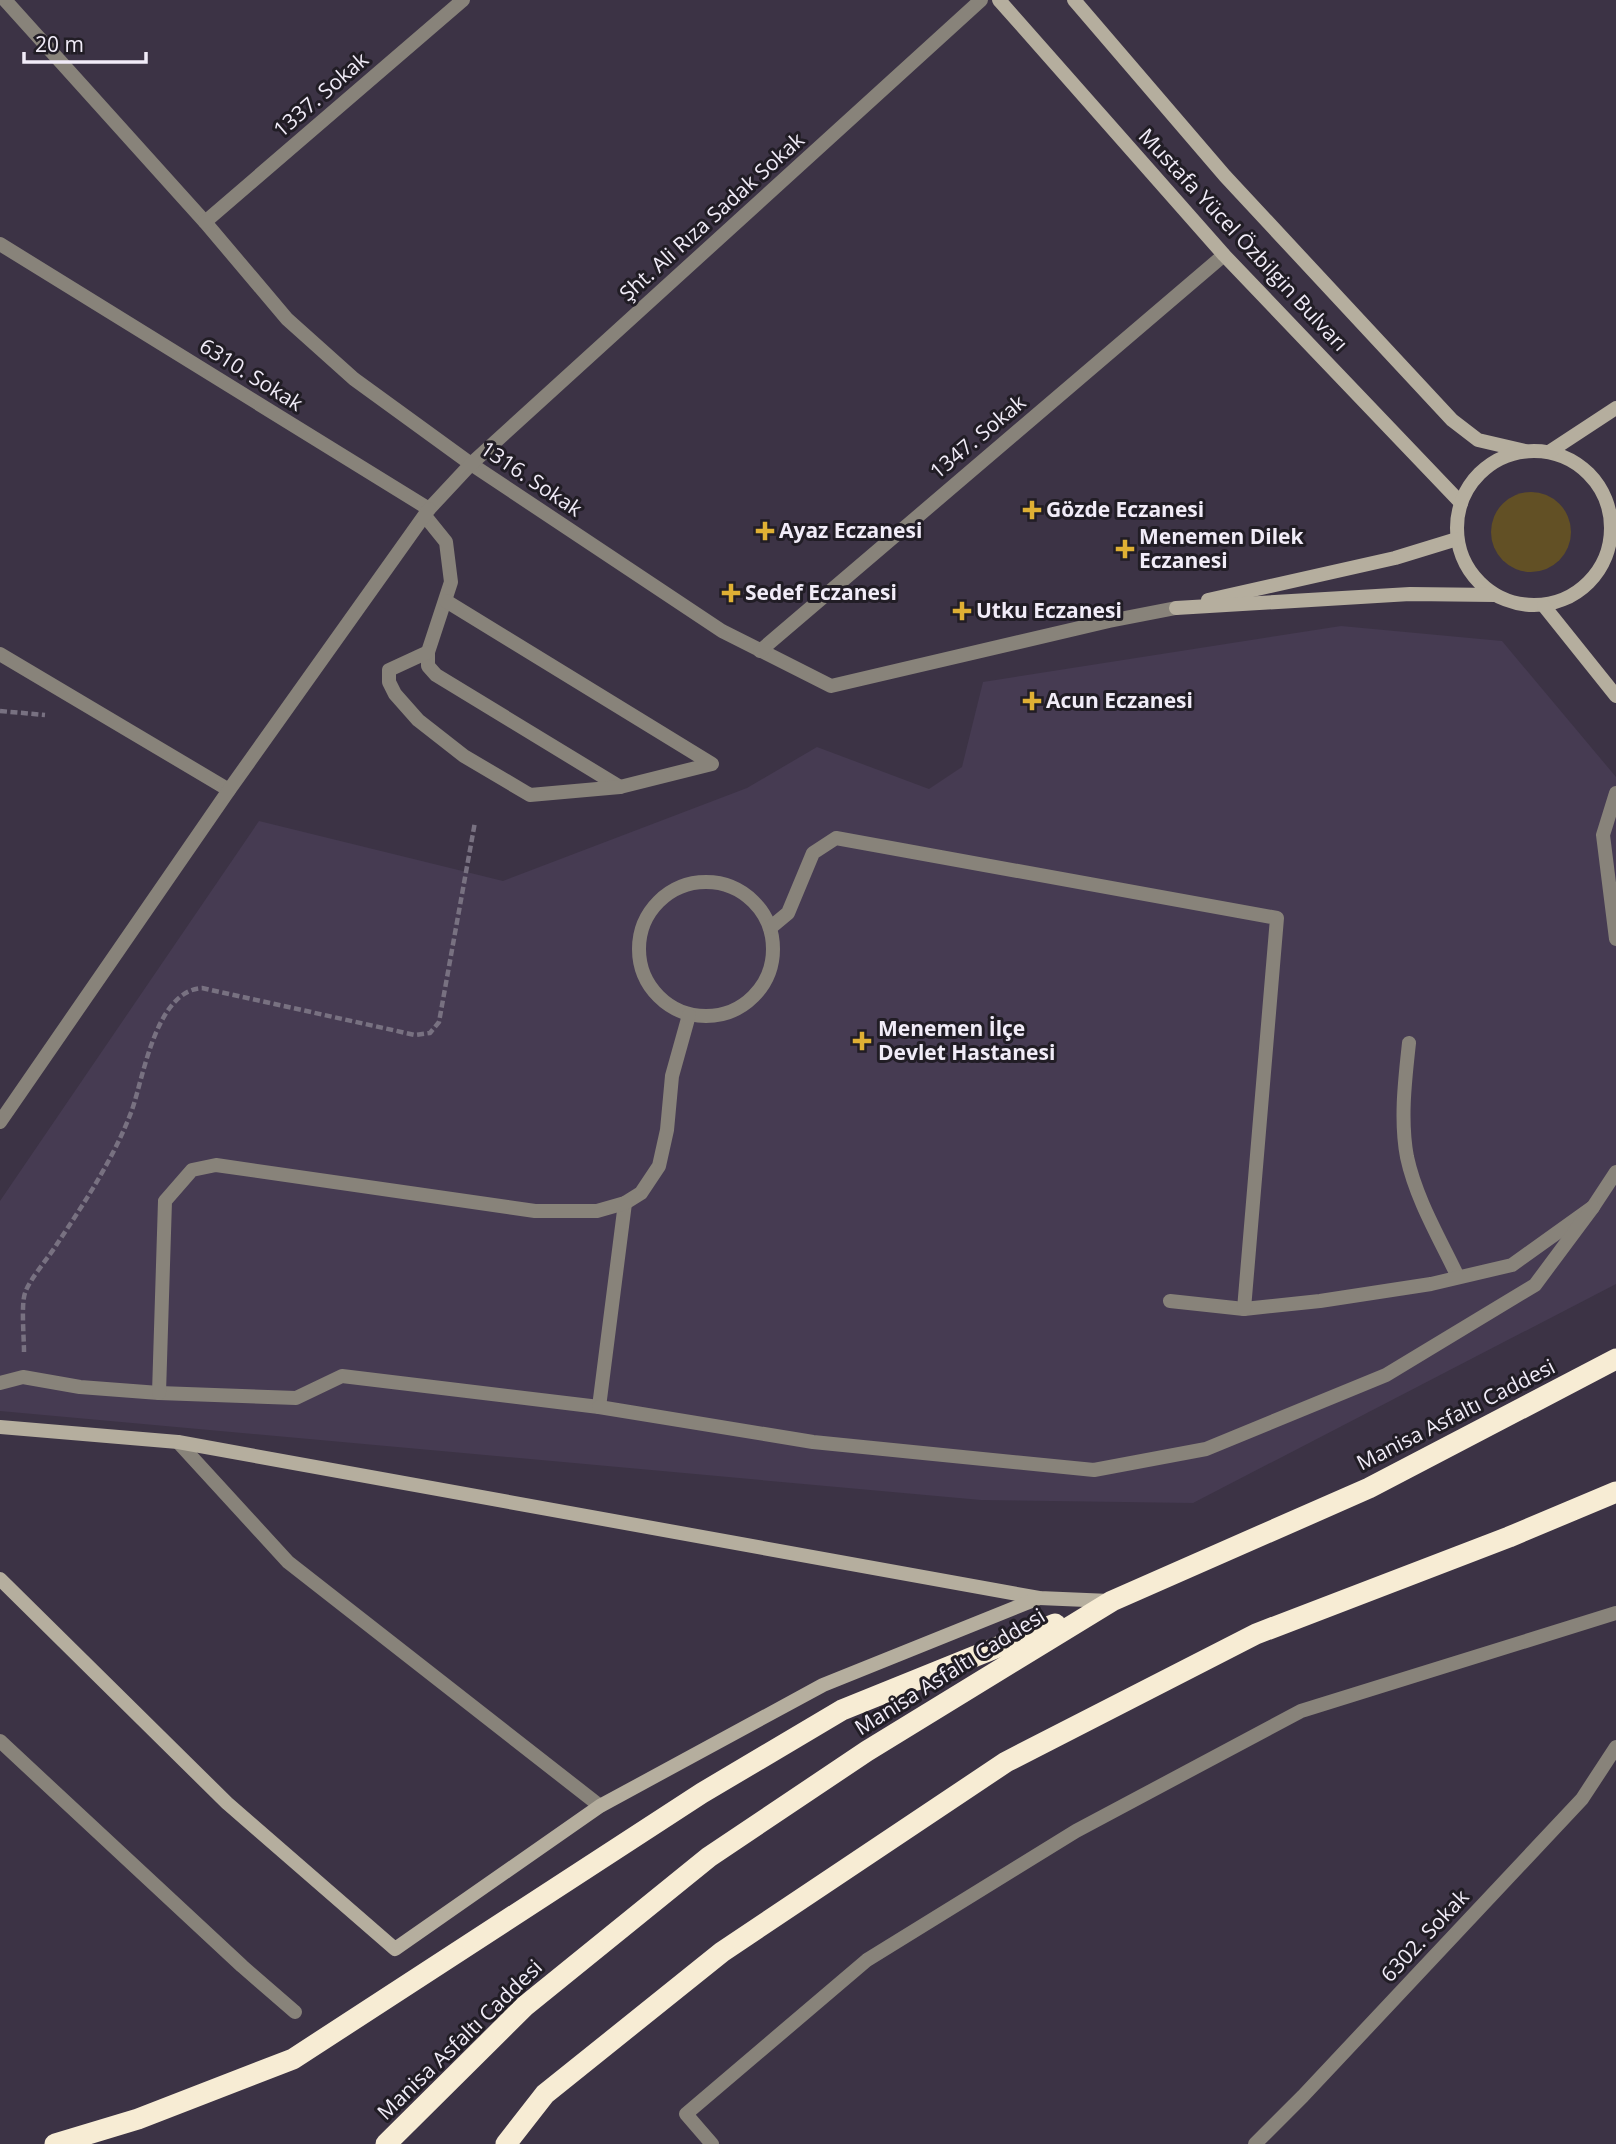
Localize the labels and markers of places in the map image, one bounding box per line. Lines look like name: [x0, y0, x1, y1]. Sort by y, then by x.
place label: Gözde Eczanesi: [1046, 495, 1204, 523]
marker: Gözde Eczanesi: [1024, 502, 1040, 518]
place label: Ayaz Eczanesi: [779, 516, 922, 544]
place label: Menemen Dilek Eczanesi: [1139, 522, 1304, 574]
marker: Ayaz Eczanesi: [757, 523, 773, 539]
marker: Menemen Dilek Eczanesi: [1117, 541, 1133, 557]
place label: Sedef Eczanesi: [745, 578, 897, 606]
marker: Sedef Eczanesi: [723, 585, 739, 601]
place label: Utku Eczanesi: [976, 596, 1122, 624]
marker: Utku Eczanesi: [954, 603, 970, 619]
place label: Acun Eczanesi: [1046, 686, 1193, 714]
marker: Acun Eczanesi: [1024, 693, 1040, 709]
place label: Menemen İlçe Devlet Hastanesi: [878, 1014, 1055, 1066]
marker: Menemen İlçe Devlet Hastanesi: [852, 1031, 872, 1051]

